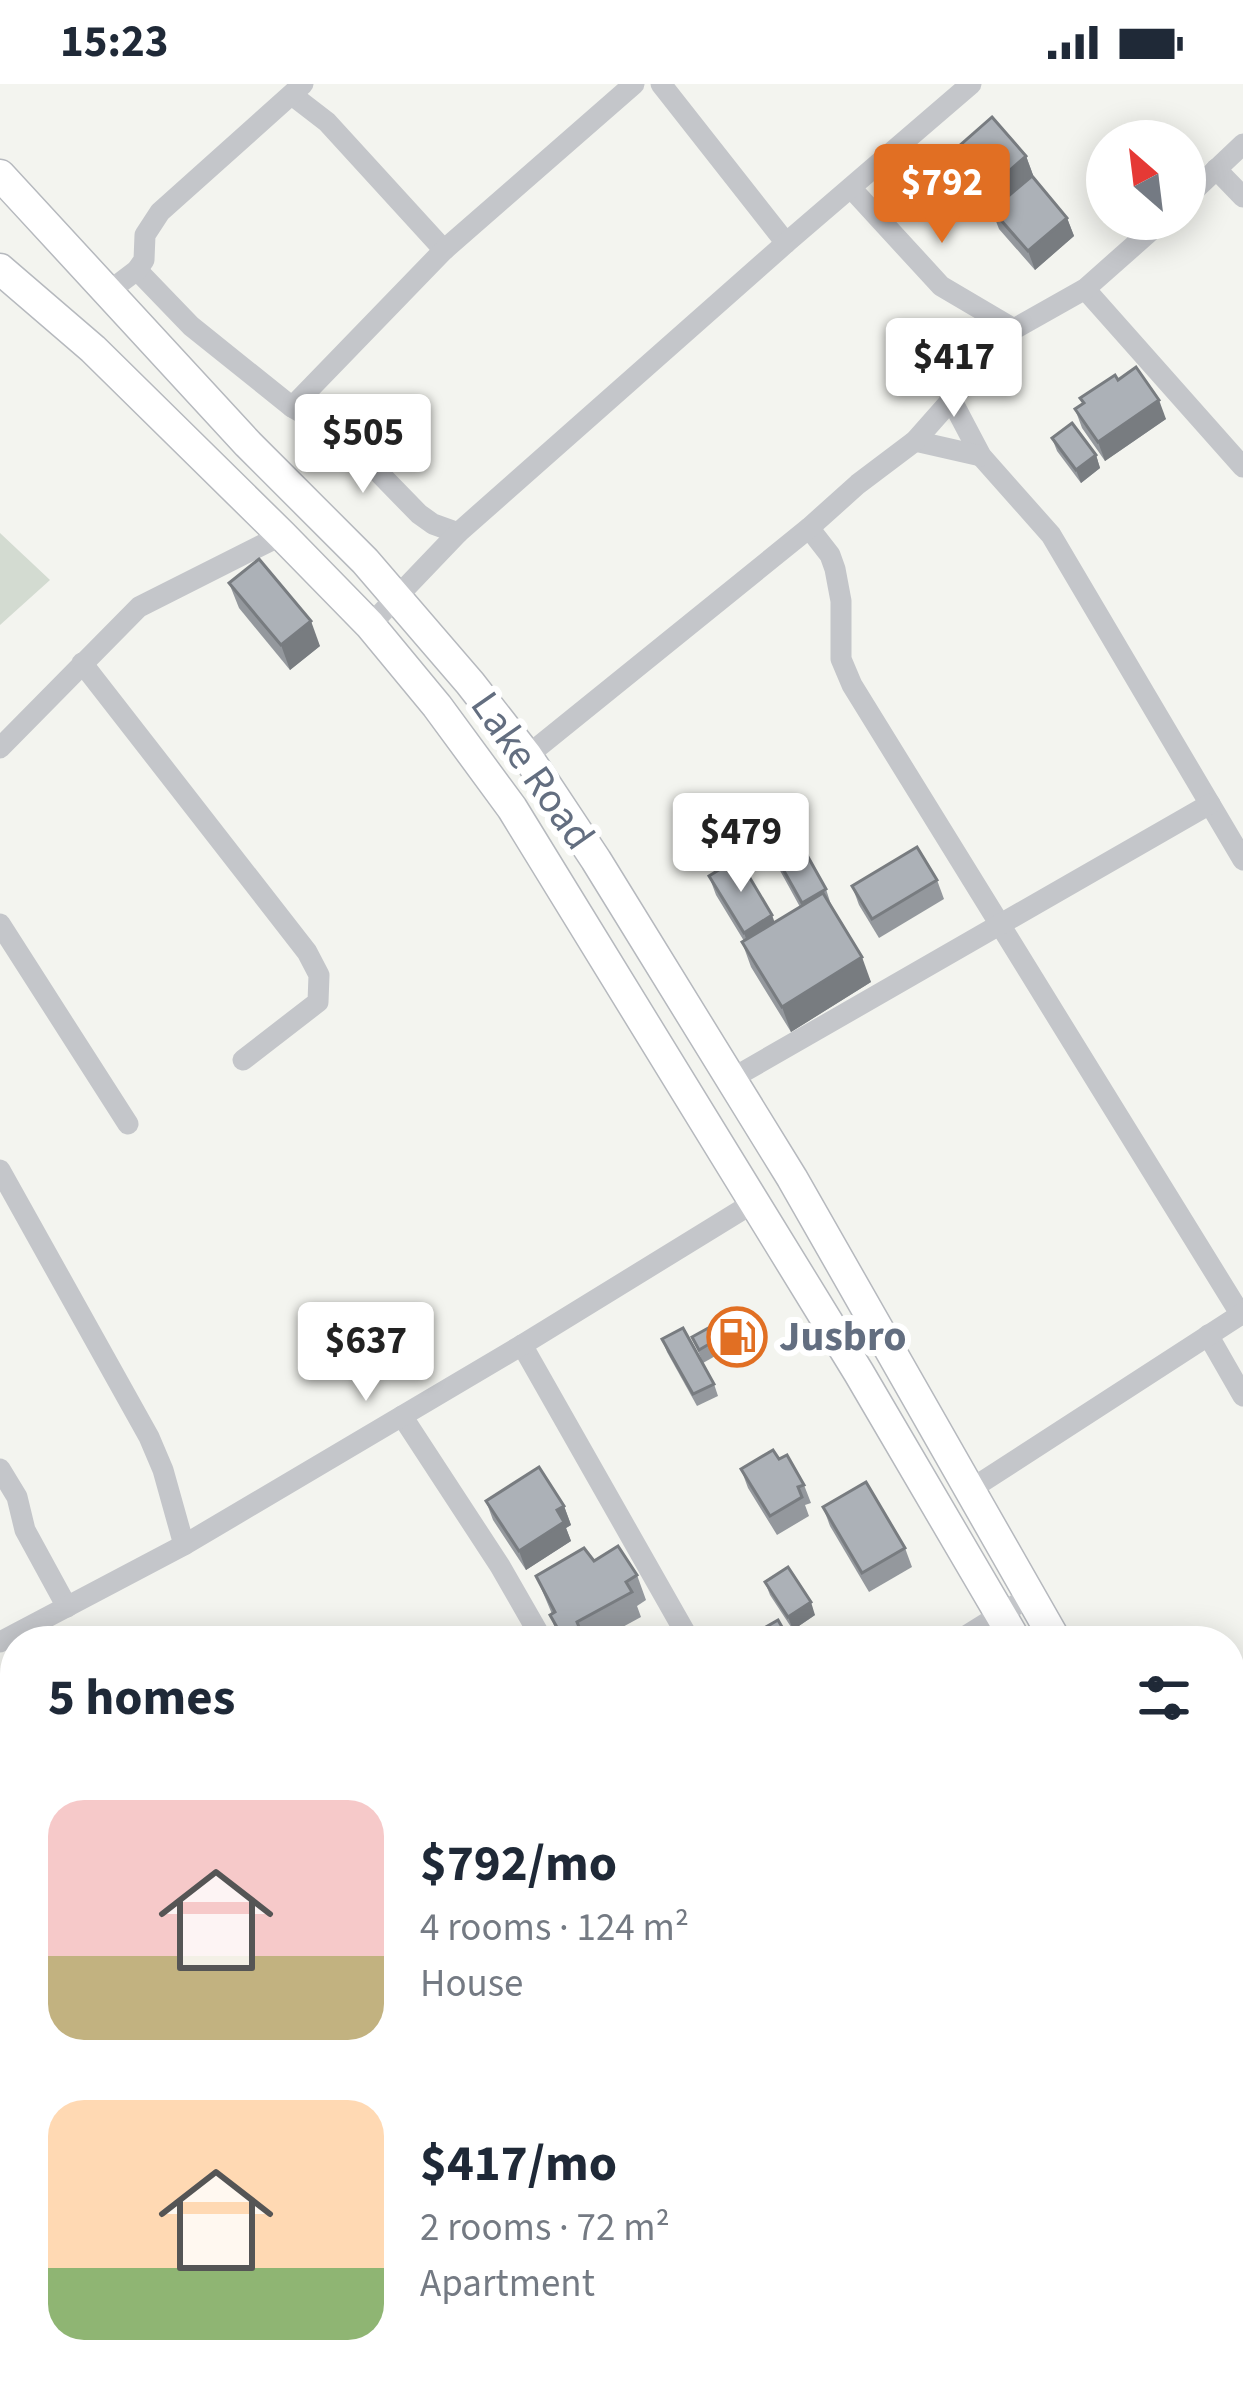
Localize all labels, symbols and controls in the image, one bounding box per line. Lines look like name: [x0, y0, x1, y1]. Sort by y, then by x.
text: 15:23: [60, 10, 169, 74]
north arrow: [1086, 120, 1206, 240]
map controls: [1086, 120, 1206, 240]
pin: $792: [871, 144, 1013, 246]
text: $792: [901, 155, 983, 211]
pin: $417: [883, 318, 1025, 420]
text: $417: [913, 329, 995, 385]
pin: $505: [292, 394, 434, 496]
text: $505: [322, 405, 404, 461]
street label: Lake Road: [456, 680, 608, 862]
pin: $479: [670, 793, 812, 895]
text: $479: [700, 804, 782, 860]
pin: $637: [295, 1302, 437, 1404]
fuel station icon: Jusbro: [706, 1306, 768, 1368]
place label: Jusbro: [779, 1307, 907, 1367]
text: $637: [325, 1313, 407, 1369]
text: 5 homes: [48, 1662, 235, 1734]
icon: filters: [1131, 1665, 1197, 1731]
text: $792/mo: [420, 1828, 617, 1900]
icon: home: [144, 1848, 288, 1992]
text: 4 rooms · 124 m²: [420, 1900, 689, 1956]
text: House: [420, 1956, 523, 2012]
text: $417/mo: [420, 2128, 617, 2200]
icon: home: [144, 2148, 288, 2292]
text: 2 rooms · 72 m²: [420, 2200, 670, 2256]
text: Apartment: [420, 2256, 595, 2312]

